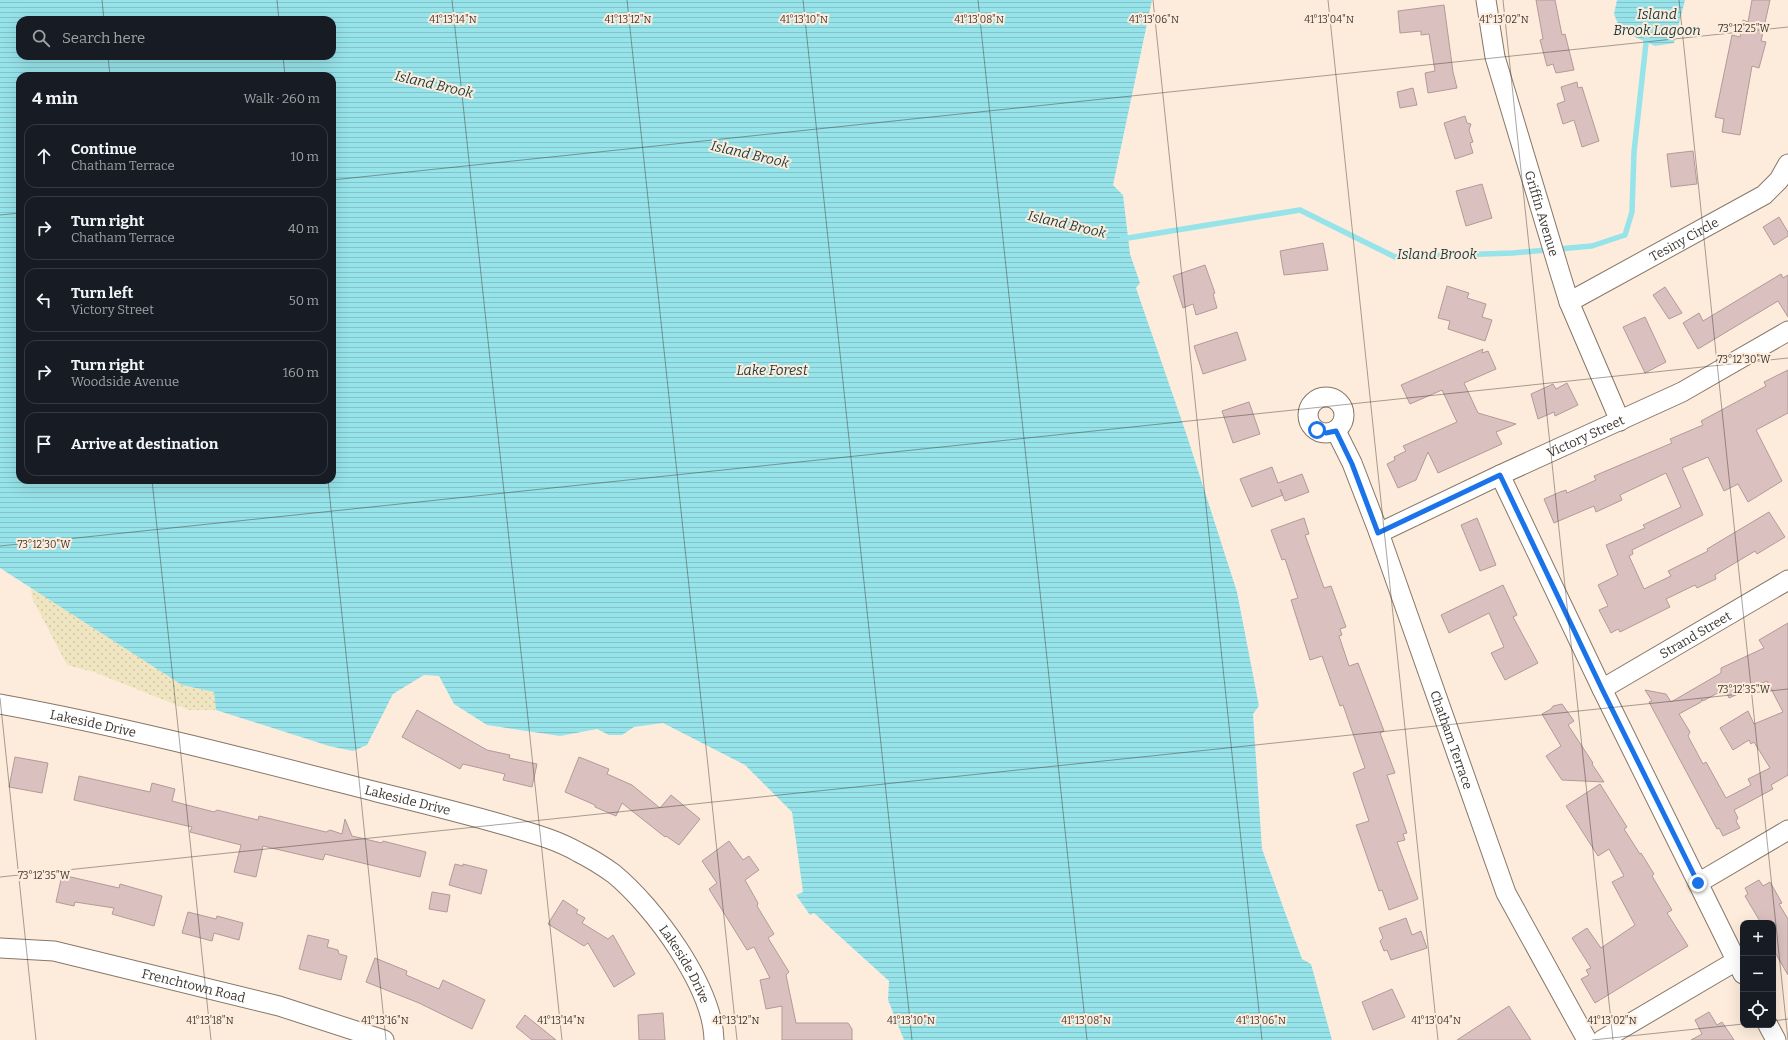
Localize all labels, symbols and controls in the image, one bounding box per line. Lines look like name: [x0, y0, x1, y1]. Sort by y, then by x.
water label: Island Brook Lagoon: [1613, 6, 1701, 39]
text: 41°13'14"N: [429, 14, 477, 26]
text: 41°13'12"N: [605, 14, 652, 26]
text: 41°13'10"N: [780, 14, 828, 26]
text: 41°13'08"N: [954, 14, 1004, 26]
text: 41°13'06"N: [1129, 14, 1179, 26]
text: 41°13'04"N: [1304, 14, 1354, 26]
text: 41°13'02"N: [1479, 14, 1529, 26]
search box: [16, 16, 336, 60]
text: 73°12'25"W: [1718, 23, 1771, 35]
icon: search: [30, 27, 52, 49]
text: Search here: [62, 29, 145, 47]
water label: Island Brook: [393, 67, 475, 102]
text: 4 min: [32, 88, 78, 109]
text: Walk · 260 m: [244, 91, 320, 106]
water label: Island Brook: [709, 137, 791, 172]
text: Continue: [71, 140, 137, 158]
icon: ahead: [33, 145, 55, 167]
text: 10 m: [290, 149, 319, 164]
text: Chatham Terrace: [71, 158, 175, 173]
street label: Griffin Avenue: [1522, 169, 1562, 258]
water label: Island Brook: [1026, 207, 1108, 242]
text: Turn right: [71, 212, 144, 230]
street label: Tesiny Circle: [1647, 215, 1721, 264]
icon: right: [33, 217, 55, 239]
text: 40 m: [288, 221, 319, 236]
text: Chatham Terrace: [71, 230, 175, 245]
water label: Island Brook: [1397, 246, 1477, 263]
text: Turn left: [71, 284, 133, 302]
icon: left: [33, 289, 55, 311]
text: 50 m: [289, 293, 319, 308]
text: Victory Street: [71, 302, 154, 317]
text: 73°12'30"W: [1717, 354, 1771, 366]
text: Turn right: [71, 356, 144, 374]
icon: right: [33, 361, 55, 383]
water label: Lake Forest: [736, 362, 809, 379]
text: 160 m: [283, 365, 319, 380]
text: Woodside Avenue: [71, 374, 179, 389]
street label: Victory Street: [1545, 412, 1627, 461]
route start: [1308, 421, 1326, 439]
icon: arrive: [33, 433, 55, 455]
text: Arrive at destination: [71, 435, 218, 453]
text: 73°12'30"W: [17, 539, 71, 551]
street label: Strand Street: [1657, 608, 1734, 662]
text: 73°12'35"W: [1718, 684, 1771, 696]
street label: Chatham Terrace: [1427, 688, 1476, 791]
street label: Lakeside Drive: [49, 707, 138, 740]
street label: Lakeside Drive: [363, 782, 452, 818]
text: 73°12'35"W: [18, 870, 71, 882]
route end: [1689, 874, 1707, 892]
map controls: [1740, 920, 1776, 1028]
button: +: [1740, 920, 1776, 956]
street label: Lakeside Drive: [656, 922, 712, 1005]
button: −: [1740, 956, 1776, 992]
street label: Frenchtown Road: [140, 966, 247, 1006]
button: locate: [1740, 992, 1776, 1028]
text: 41°13'18"N: [186, 1015, 234, 1027]
text: 41°13'16"N: [361, 1015, 409, 1027]
text: 41°13'14"N: [537, 1015, 585, 1027]
text: 41°13'12"N: [713, 1015, 760, 1027]
text: 41°13'10"N: [887, 1015, 935, 1027]
text: 41°13'08"N: [1061, 1015, 1111, 1027]
text: 41°13'06"N: [1236, 1015, 1286, 1027]
text: 41°13'04"N: [1411, 1015, 1461, 1027]
text: 41°13'02"N: [1587, 1015, 1637, 1027]

